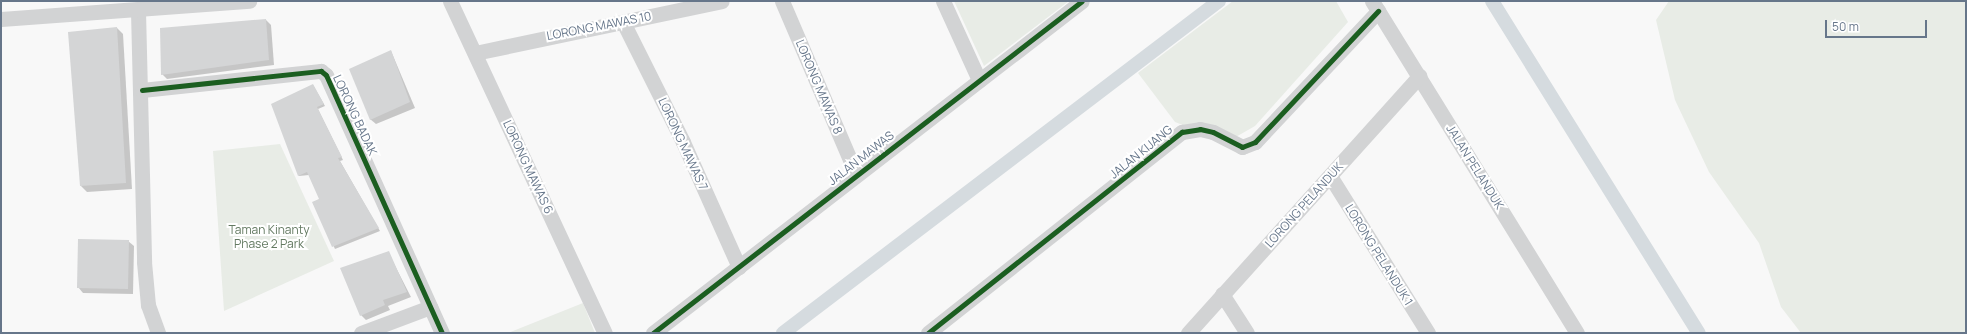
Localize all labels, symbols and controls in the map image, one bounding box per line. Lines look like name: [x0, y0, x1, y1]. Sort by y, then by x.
street label: LORONG MAWAS 10: [545, 9, 653, 43]
scale bar: [1827, 12, 1929, 38]
text: 50 m: [1832, 18, 1859, 35]
street label: LORONG MAWAS 8: [793, 38, 845, 136]
street label: LORONG BADAK: [330, 72, 380, 158]
street label: LORONG MAWAS 7: [655, 96, 711, 192]
street label: LORONG MAWAS 6: [500, 118, 556, 216]
street label: JALAN KIJANG: [1107, 122, 1175, 182]
street label: JALAN PELANDUK: [1443, 122, 1507, 212]
street label: JALAN MAWAS: [825, 128, 897, 188]
street label: LORONG PELANDUK: [1262, 159, 1346, 251]
street label: LORONG PELANDUK 1: [1342, 202, 1416, 308]
park label: Taman Kinanty Phase 2 Park: [228, 223, 310, 251]

